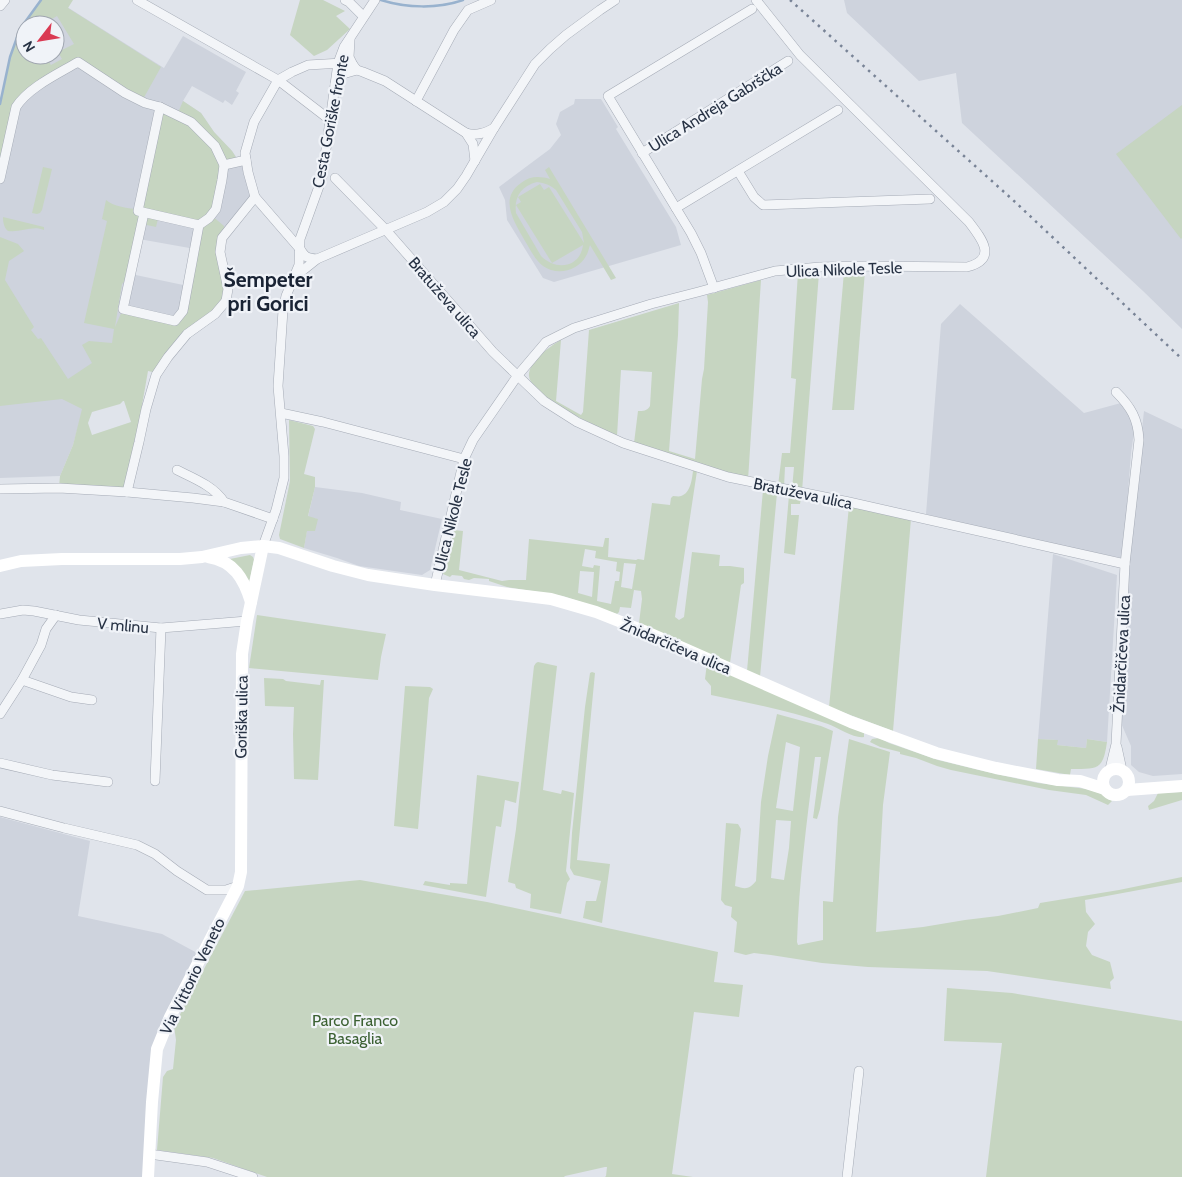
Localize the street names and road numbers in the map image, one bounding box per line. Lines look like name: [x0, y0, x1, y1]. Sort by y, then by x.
street label: Cesta Goriške fronte: [308, 53, 353, 189]
street label: Ulica Andreja Gabrščka: [645, 59, 786, 156]
street label: Bratuževa ulica: [404, 253, 485, 342]
street label: Ulica Nikole Tesle: [785, 258, 903, 281]
street label: Ulica Nikole Tesle: [429, 456, 476, 574]
street label: Bratuževa ulica: [752, 474, 854, 513]
street label: Žnidarčičeva ulica: [1109, 594, 1134, 713]
street label: V mlinu: [96, 614, 150, 637]
street label: Žnidarčičeva ulica: [618, 615, 734, 678]
street label: Goriška ulica: [231, 675, 252, 759]
street label: Via Vittorio Veneto: [156, 915, 229, 1038]

